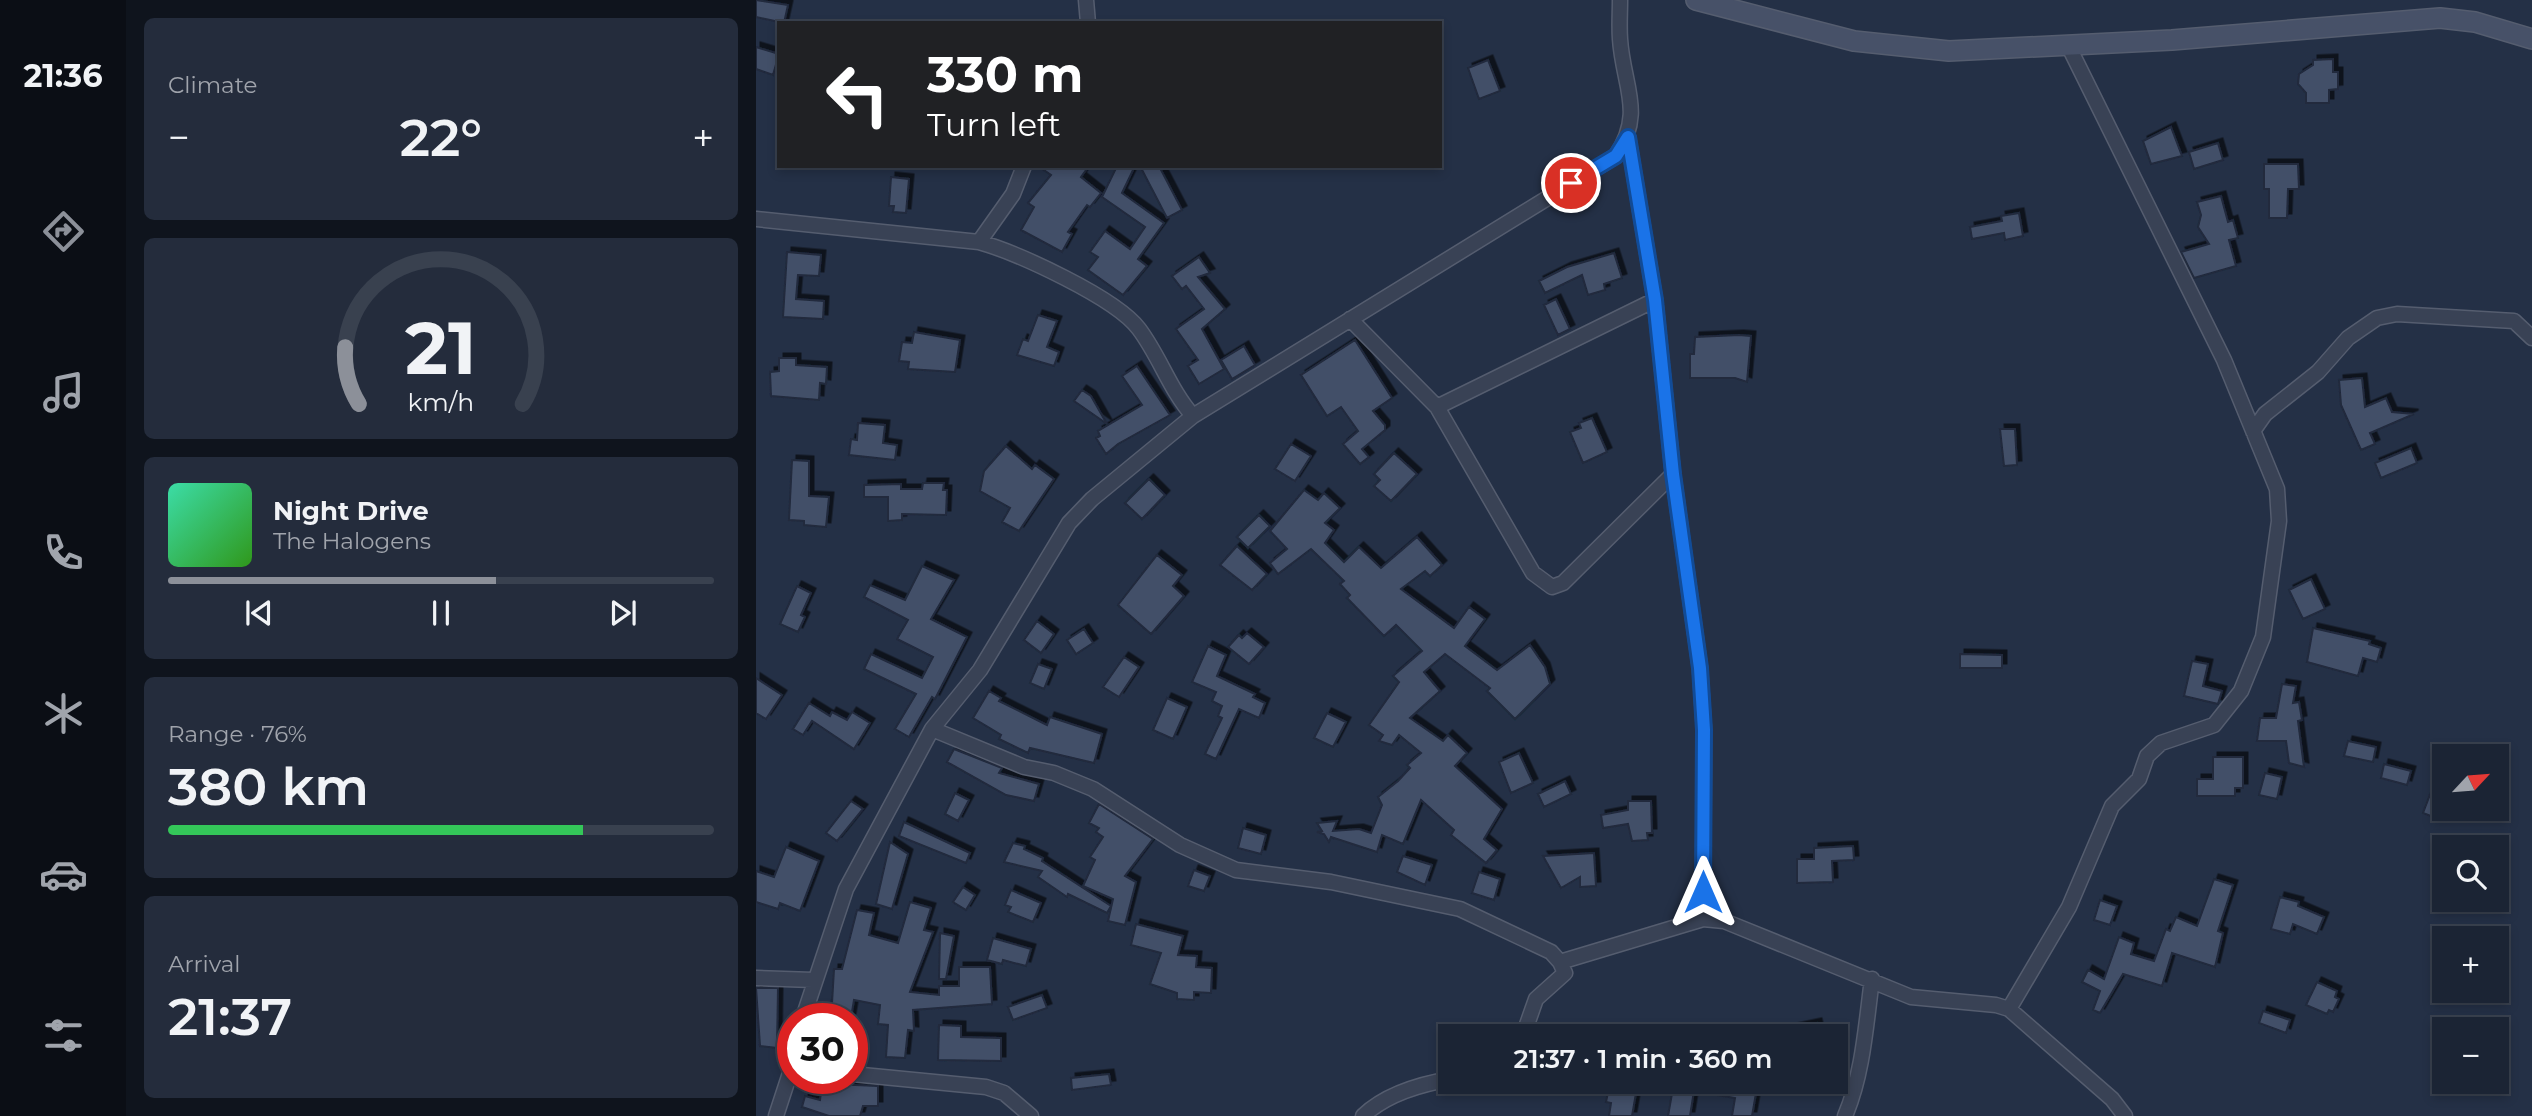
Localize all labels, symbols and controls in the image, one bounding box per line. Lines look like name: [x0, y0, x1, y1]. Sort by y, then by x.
text: 330 m: [927, 45, 1083, 104]
icon: left: [812, 49, 903, 140]
text: 21:36: [23, 56, 103, 95]
text: Climate: [168, 71, 257, 99]
text: Turn left: [927, 105, 1061, 144]
text: 22°: [400, 106, 482, 169]
text: −: [168, 114, 190, 161]
text: +: [692, 114, 714, 161]
pin: [1541, 153, 1601, 213]
icon: arrive: [1552, 164, 1590, 202]
icon: directions: [39, 207, 88, 256]
text: 21: [405, 305, 477, 393]
icon: music: [39, 368, 88, 417]
text: km/h: [408, 387, 474, 417]
text: Night Drive: [273, 495, 429, 527]
text: The Halogens: [273, 527, 431, 555]
icon: phone: [39, 528, 88, 577]
icon: previous: [240, 594, 278, 632]
icon: pause: [422, 594, 460, 632]
icon: next: [604, 594, 642, 632]
icon: climate: [39, 689, 88, 738]
text: Range · 76%: [168, 720, 307, 748]
north arrow: [2432, 744, 2510, 821]
map controls: [2432, 744, 2509, 1094]
text: 380 km: [168, 755, 369, 818]
button: search: [2432, 835, 2509, 912]
icon: car: [39, 850, 88, 899]
position arrow: [1666, 855, 1740, 929]
button: +: [2432, 926, 2509, 1003]
text: Arrival: [168, 950, 241, 978]
text: 21:37: [168, 985, 292, 1048]
speed limit sign: 30: [777, 1003, 868, 1094]
icon: filters: [39, 1011, 88, 1060]
button: −: [2432, 1017, 2509, 1094]
text: 21:37 · 1 min · 360 m: [1514, 1043, 1772, 1075]

